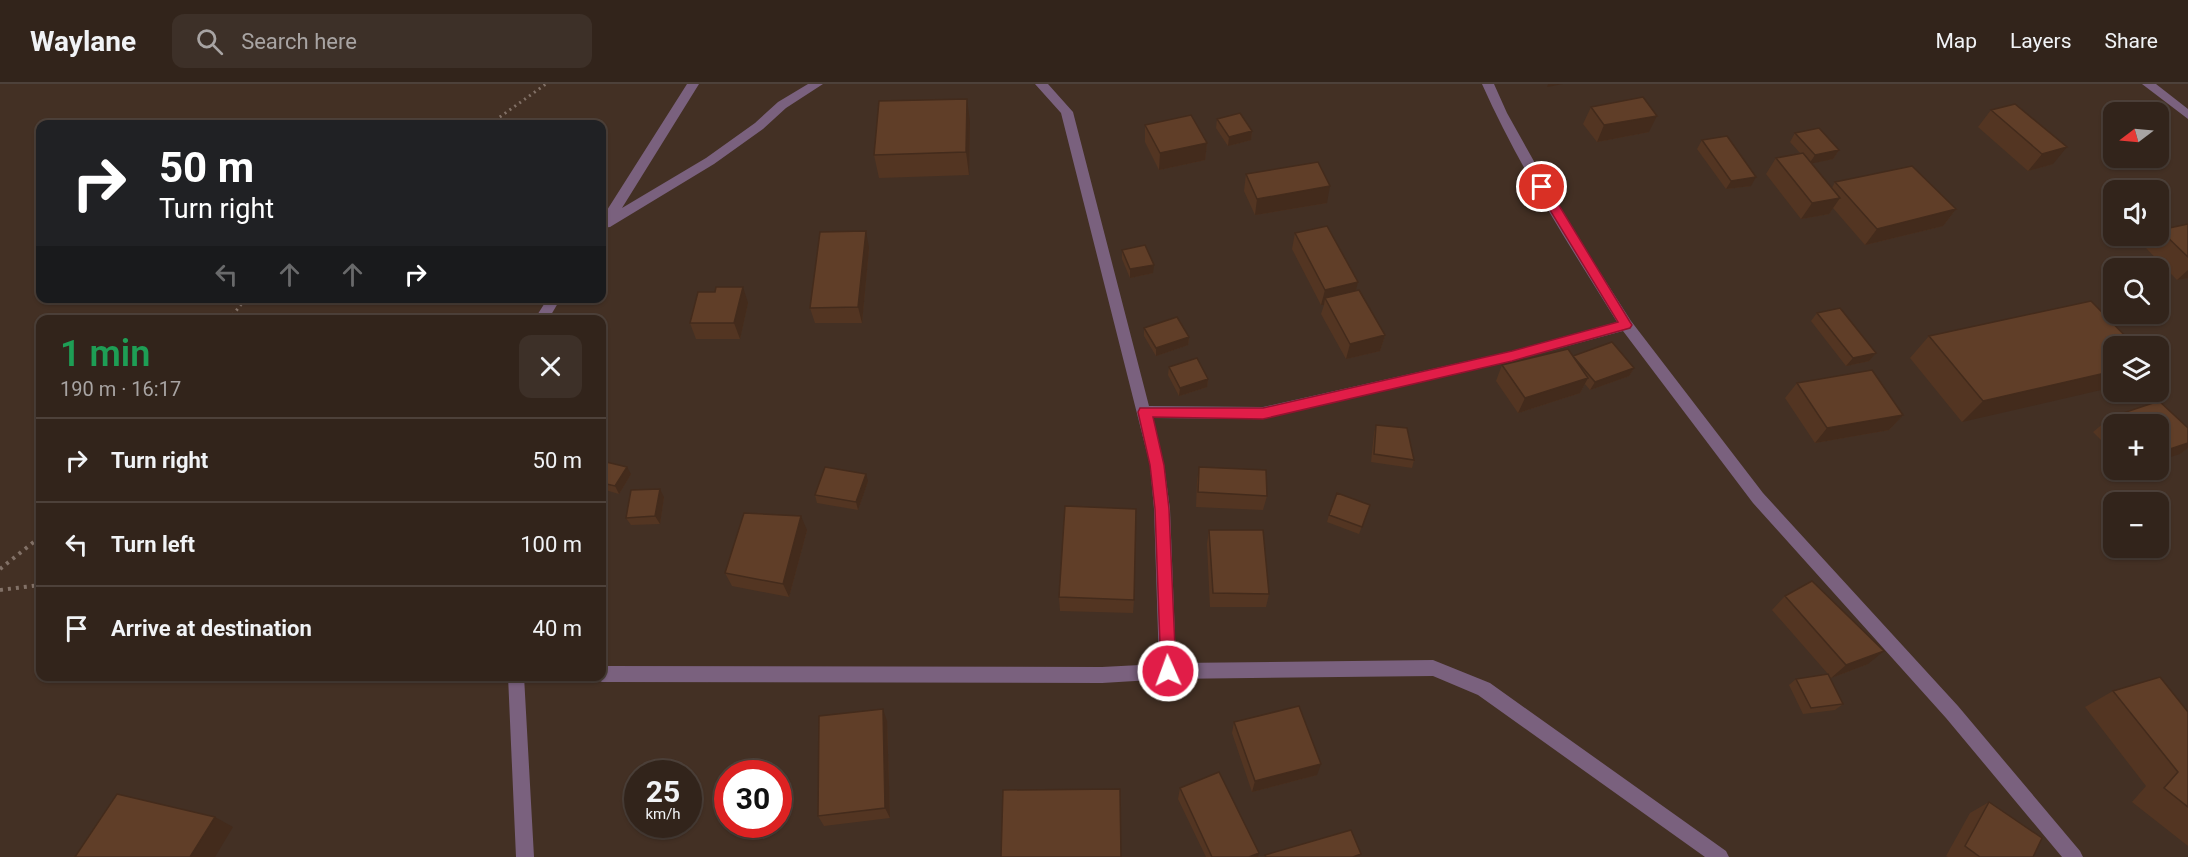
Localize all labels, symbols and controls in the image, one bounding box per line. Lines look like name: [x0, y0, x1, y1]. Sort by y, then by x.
search box: [172, 14, 592, 68]
text: Waylane: [30, 25, 136, 58]
icon: search: [193, 25, 226, 58]
text: Search here: [241, 29, 357, 54]
text: Map: [1935, 29, 1977, 53]
text: Layers: [2010, 29, 2071, 53]
text: Share: [2104, 29, 2158, 53]
north arrow: [2103, 102, 2169, 168]
map controls: [2103, 102, 2169, 558]
text: 50 m: [159, 143, 254, 192]
icon: right: [60, 144, 138, 222]
pin: [1516, 161, 1567, 212]
icon: arrive: [1525, 170, 1558, 203]
button: sound: [2103, 180, 2169, 246]
text: Turn right: [159, 193, 274, 225]
icon: left: [210, 258, 243, 291]
icon: ahead: [273, 258, 306, 291]
icon: ahead: [336, 258, 369, 291]
icon: right: [399, 258, 432, 291]
button: search: [2103, 258, 2169, 324]
text: 1 min: [60, 333, 150, 375]
button: close: [519, 335, 582, 398]
button: layers: [2103, 336, 2169, 402]
text: 190 m · 16:17: [60, 377, 181, 401]
button: +: [2103, 414, 2169, 480]
icon: right: [60, 444, 93, 477]
text: Turn right: [111, 448, 208, 473]
text: 50 m: [533, 448, 582, 473]
button: −: [2103, 492, 2169, 558]
icon: left: [60, 528, 93, 561]
text: Turn left: [111, 532, 195, 557]
text: 100 m: [520, 532, 582, 557]
icon: arrive: [60, 612, 93, 645]
text: Arrive at destination: [111, 616, 312, 641]
text: 40 m: [533, 616, 582, 641]
position arrow: [1136, 639, 1200, 703]
speed limit sign: 30: [714, 760, 792, 838]
text: 25: [646, 774, 680, 809]
text: km/h: [645, 805, 681, 823]

